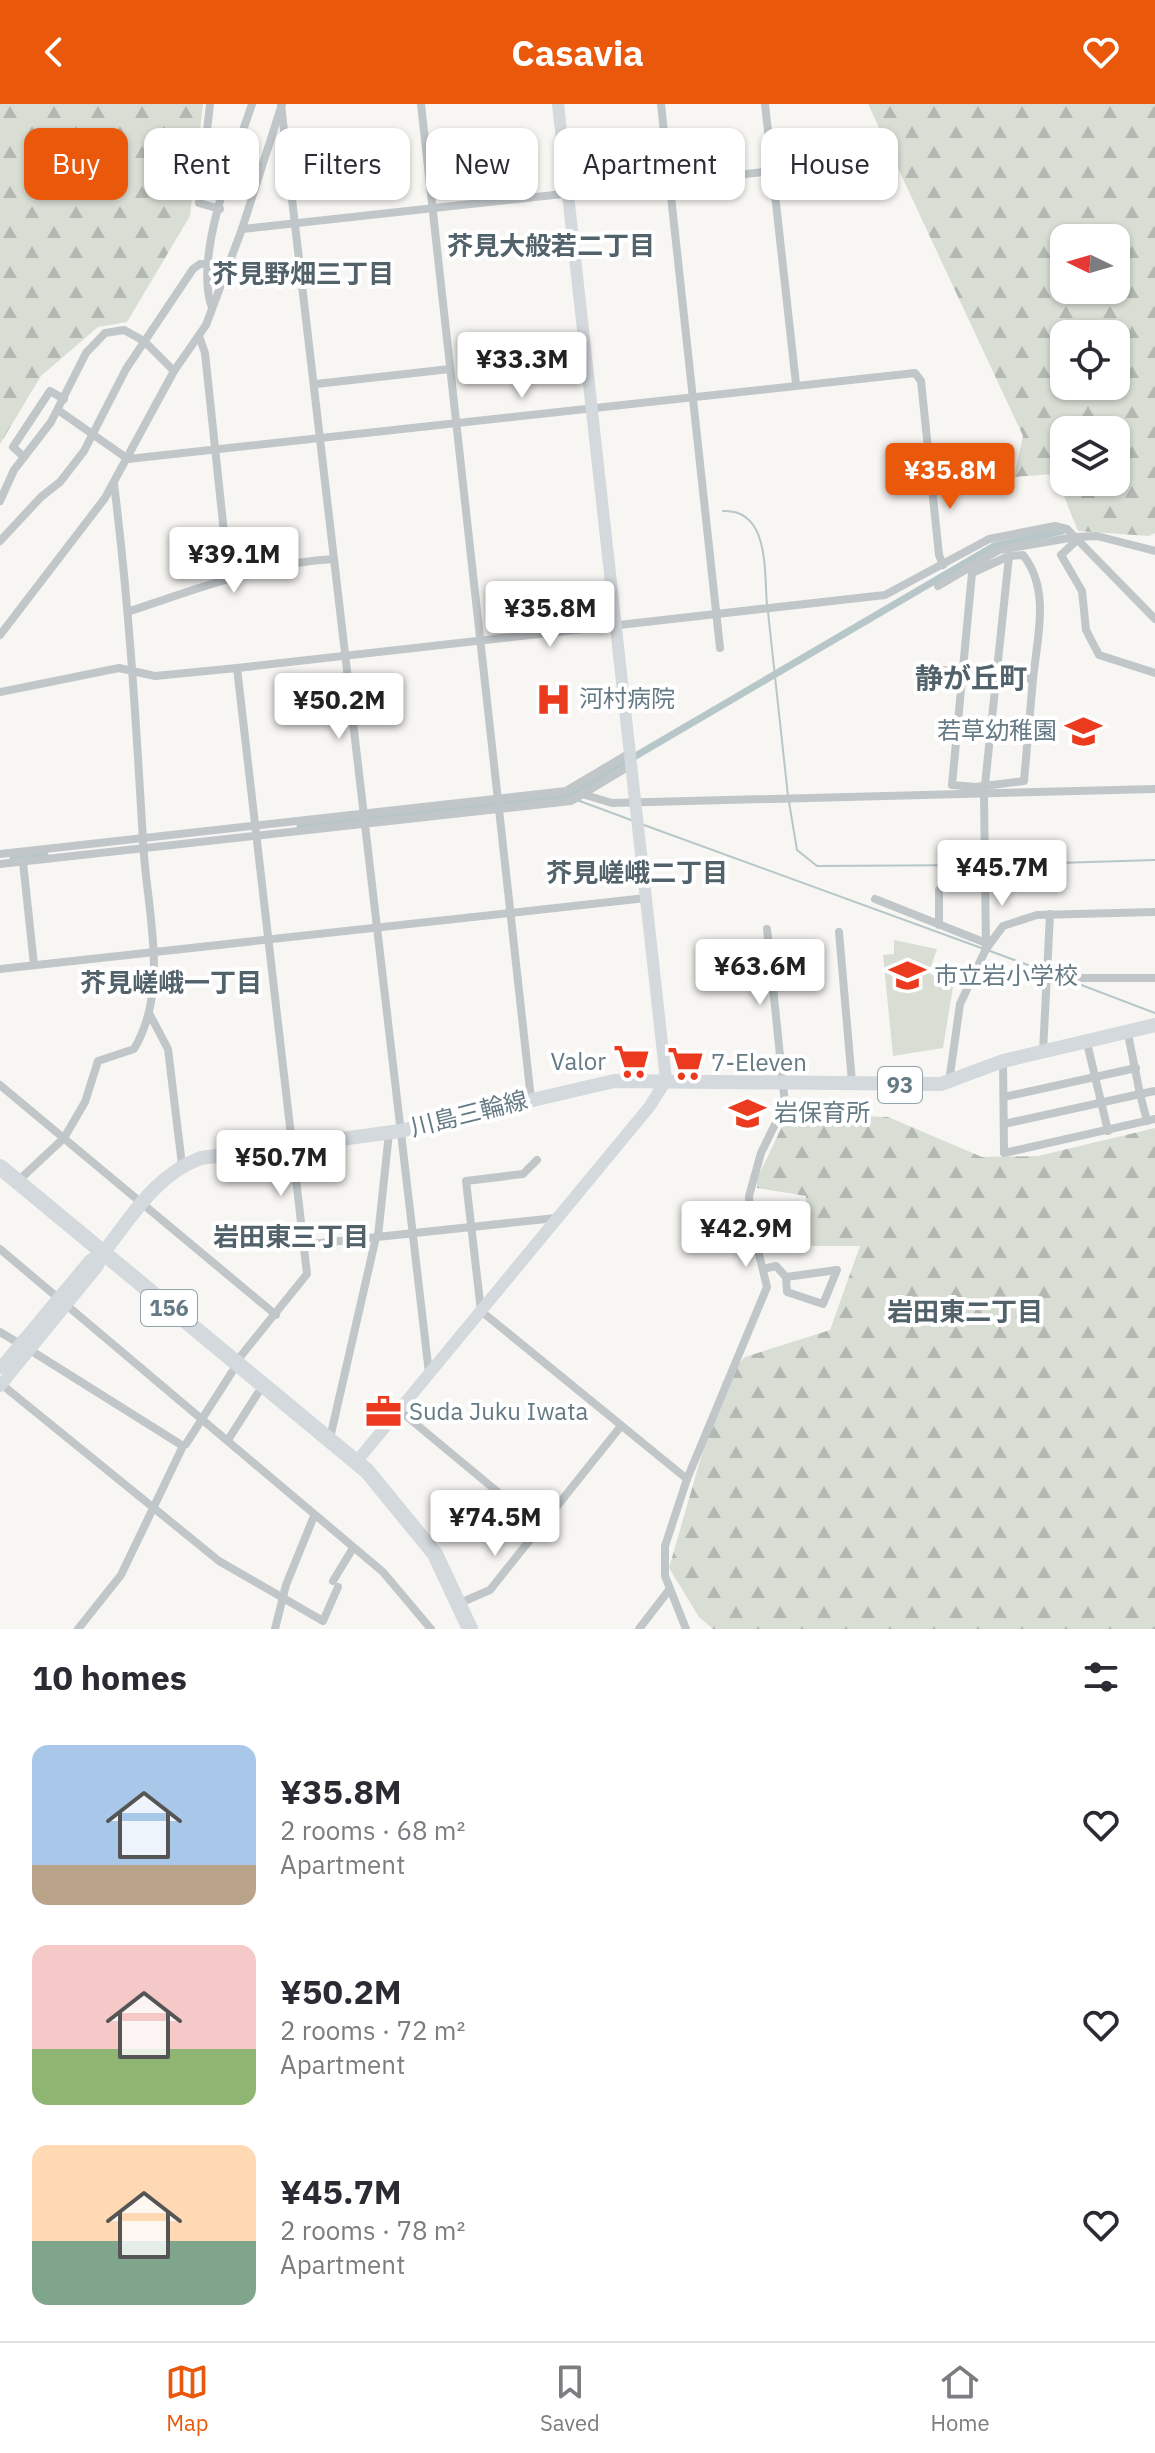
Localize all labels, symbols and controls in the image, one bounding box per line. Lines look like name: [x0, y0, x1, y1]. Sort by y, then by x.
text: Casavia: [511, 29, 644, 76]
icon: back: [32, 30, 76, 74]
icon: heart: [1079, 30, 1123, 74]
chip: Buy: [24, 128, 128, 200]
chip: Rent: [144, 128, 259, 200]
chip: Filters: [275, 128, 410, 200]
chip: New: [426, 128, 538, 200]
chip: Apartment: [554, 128, 745, 200]
chip: House: [761, 128, 898, 200]
north arrow: [1050, 224, 1130, 304]
map controls: [1050, 224, 1130, 496]
district label: 芥見大般若二丁目: [447, 228, 655, 262]
district label: 芥見野畑三丁目: [212, 256, 394, 290]
button: locate: [1050, 320, 1130, 400]
pin: ¥33.3M: [457, 332, 587, 400]
text: ¥33.3M: [475, 341, 569, 375]
button: layers: [1050, 416, 1130, 496]
pin: ¥35.8M: [885, 443, 1015, 511]
text: ¥35.8M: [903, 452, 997, 486]
pin: ¥39.1M: [169, 527, 299, 595]
text: ¥39.1M: [187, 536, 281, 570]
pin: ¥35.8M: [485, 581, 615, 649]
text: ¥35.8M: [503, 590, 597, 624]
district label: 静が丘町: [915, 659, 1027, 696]
pin: ¥50.2M: [274, 673, 404, 741]
hospital icon: 河村病院: [534, 680, 572, 718]
text: ¥50.2M: [292, 682, 386, 716]
place label: 河村病院: [579, 682, 675, 714]
school or university icon: 若草幼稚園: [1064, 712, 1102, 750]
place label: 若草幼稚園: [937, 714, 1057, 746]
pin: ¥45.7M: [937, 840, 1067, 908]
text: ¥45.7M: [955, 849, 1049, 883]
district label: 芥見嵯峨二丁目: [546, 855, 728, 889]
pin: ¥63.6M: [695, 939, 825, 1007]
text: ¥63.6M: [713, 948, 807, 982]
school or university icon: 市立岩小学校: [889, 957, 927, 995]
place label: 市立岩小学校: [934, 959, 1078, 991]
district label: 芥見嵯峨一丁目: [80, 965, 262, 999]
supermarket icon: Valor: [613, 1043, 651, 1081]
supermarket icon: 7-Eleven: [666, 1044, 704, 1082]
place label: Valor: [551, 1045, 606, 1077]
place label: 7-Eleven: [711, 1046, 807, 1078]
road number: 93: [878, 1067, 922, 1103]
street label: 川島三輪線: [407, 1083, 531, 1143]
school or university icon: 岩保育所: [729, 1094, 767, 1132]
place label: 岩保育所: [774, 1096, 870, 1128]
pin: ¥50.7M: [216, 1130, 346, 1198]
text: ¥50.7M: [234, 1139, 328, 1173]
pin: ¥42.9M: [681, 1201, 811, 1269]
text: ¥42.9M: [699, 1210, 793, 1244]
district label: 岩田東三丁目: [213, 1219, 369, 1253]
road number: 156: [141, 1290, 197, 1326]
district label: 岩田東二丁目: [887, 1294, 1043, 1328]
office icon: Suda Juku Iwata: [364, 1393, 402, 1431]
place label: Suda Juku Iwata: [409, 1395, 589, 1427]
pin: ¥74.5M: [430, 1490, 560, 1558]
text: ¥74.5M: [448, 1499, 542, 1533]
text: 10 homes: [32, 1655, 187, 1699]
icon: filters: [1079, 1655, 1123, 1699]
text: ¥35.8M: [280, 1769, 402, 1813]
icon: home: [96, 1777, 192, 1873]
icon: heart: [1079, 1803, 1123, 1847]
text: 2 rooms · 68 m²: [280, 1813, 465, 1847]
text: Apartment: [280, 1847, 405, 1881]
text: ¥50.2M: [280, 1969, 402, 2013]
icon: home: [96, 1977, 192, 2073]
icon: heart: [1079, 2003, 1123, 2047]
text: 2 rooms · 72 m²: [280, 2013, 465, 2047]
text: Apartment: [280, 2047, 405, 2081]
text: ¥45.7M: [280, 2169, 402, 2213]
icon: home: [96, 2177, 192, 2273]
icon: heart: [1079, 2203, 1123, 2247]
text: 2 rooms · 78 m²: [280, 2213, 465, 2247]
text: Apartment: [280, 2247, 405, 2281]
tab: Map: [165, 2360, 209, 2437]
tab: Saved: [540, 2360, 600, 2437]
tab: Home: [930, 2360, 990, 2437]

